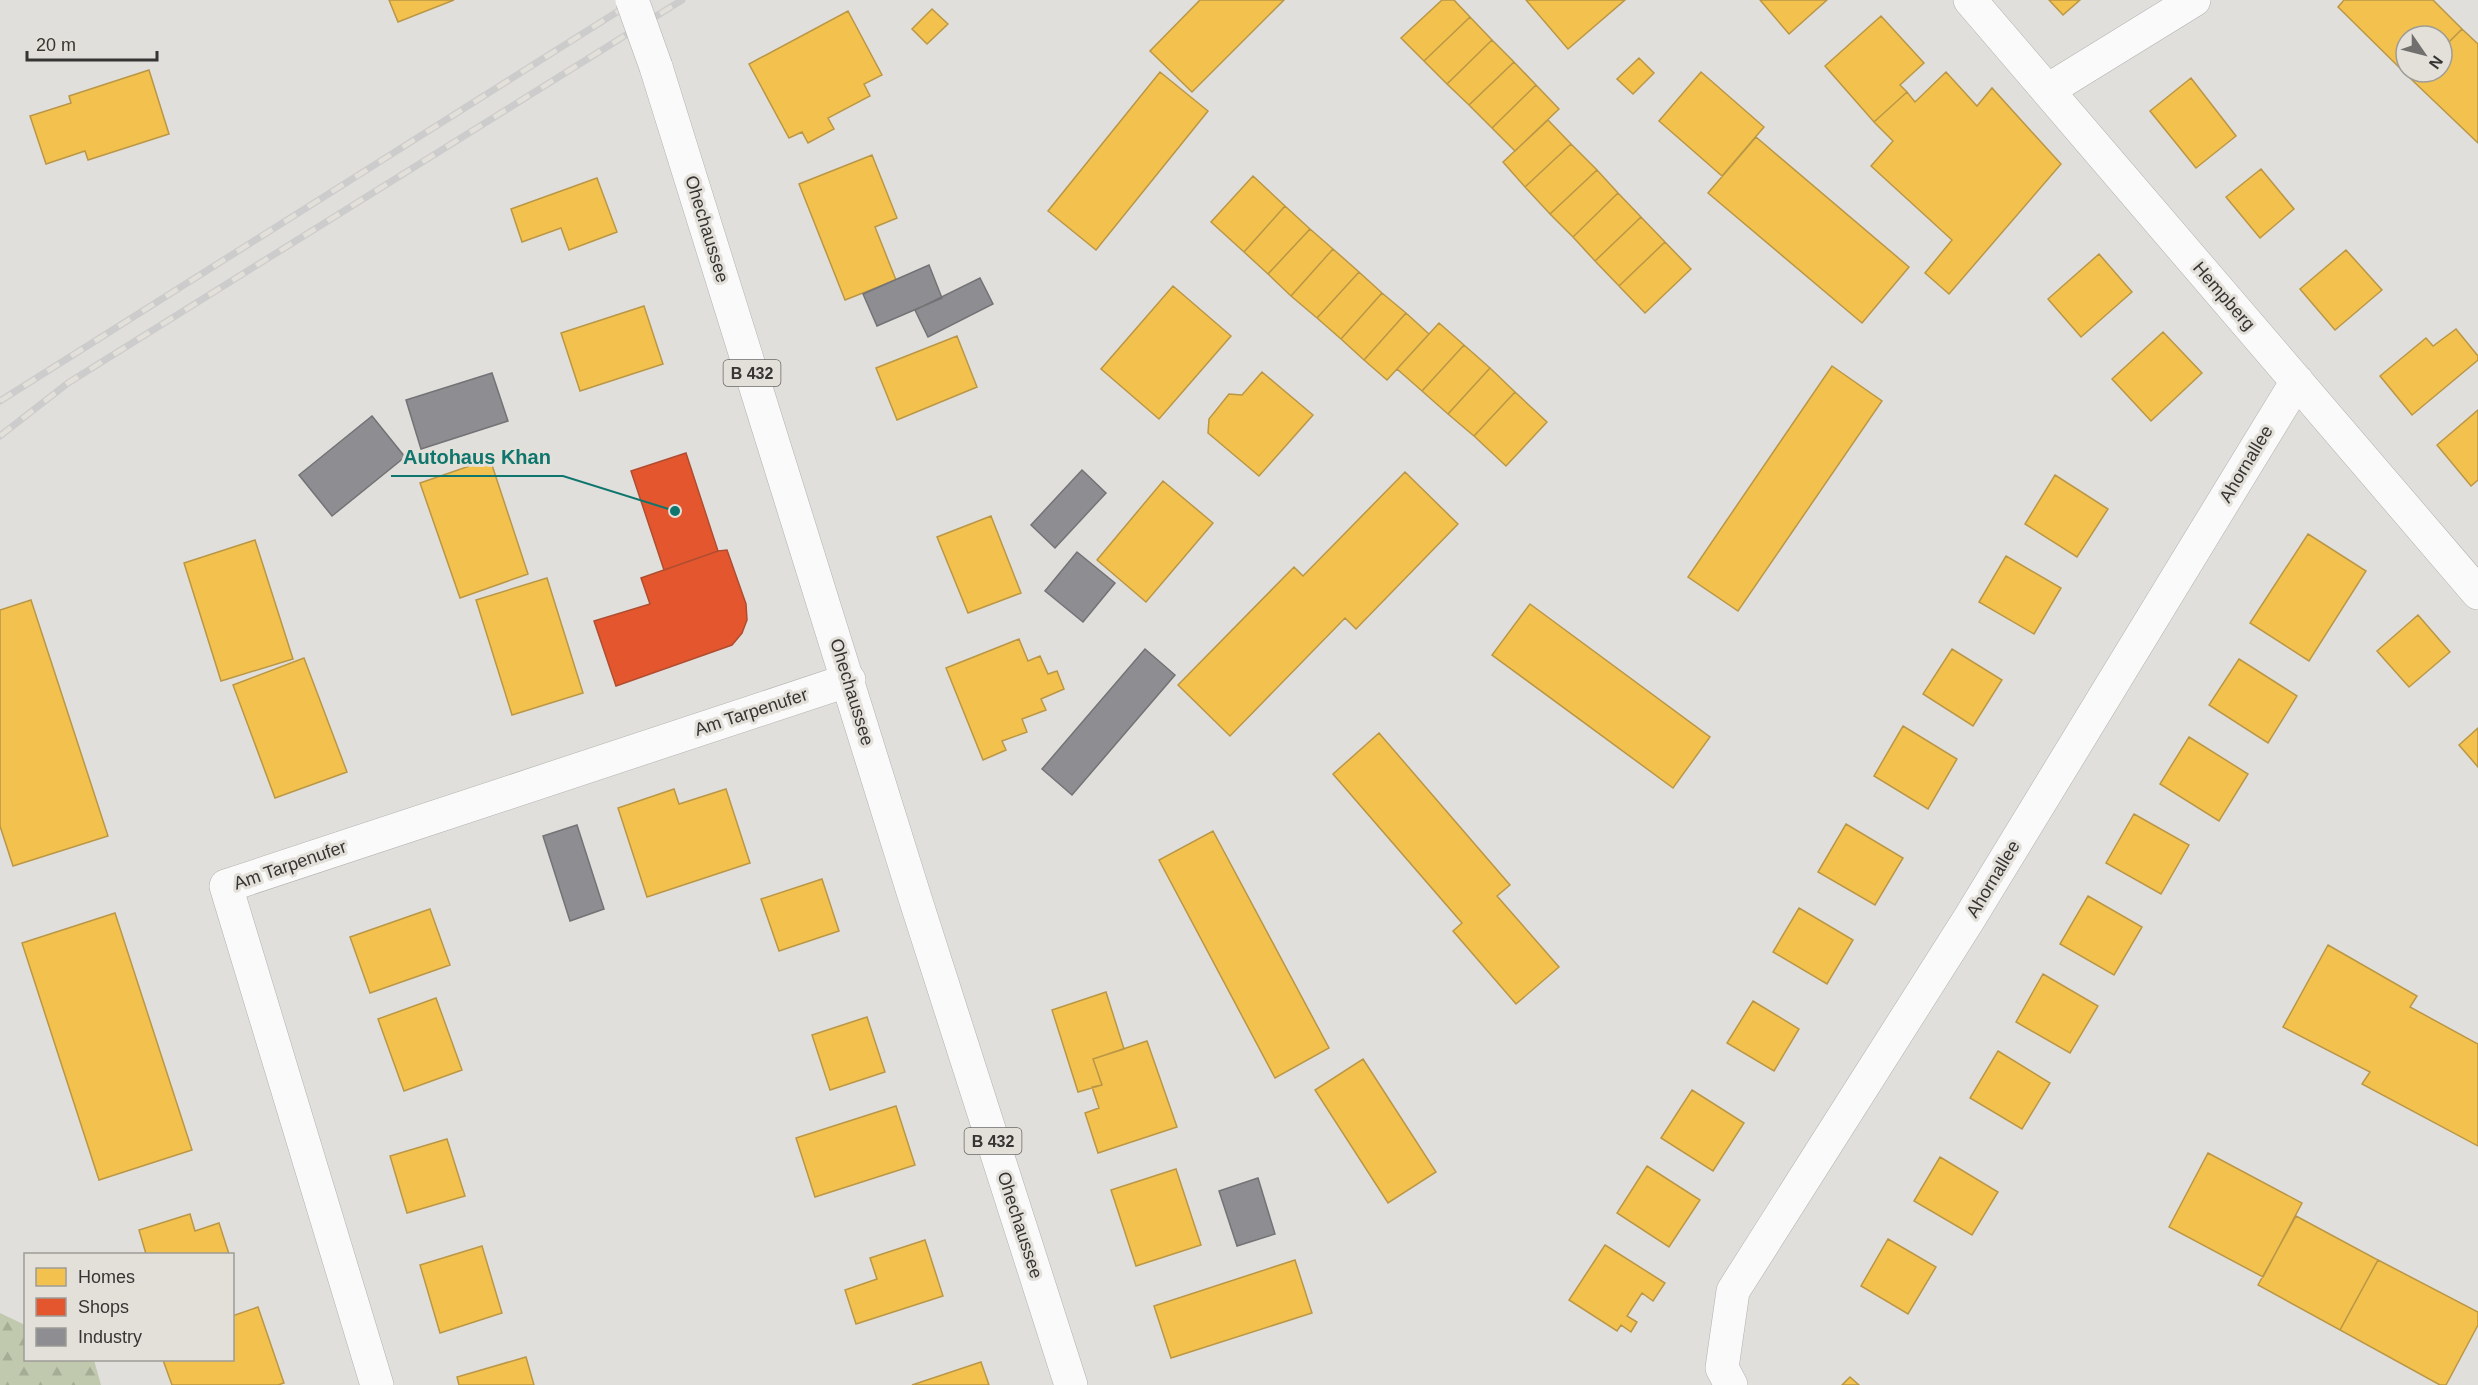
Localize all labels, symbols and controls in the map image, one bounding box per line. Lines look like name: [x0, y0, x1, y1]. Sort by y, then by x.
scale bar: [27, 24, 158, 62]
north arrow: [2394, 24, 2454, 84]
text: 20 m: [36, 35, 76, 55]
text: N: [2426, 53, 2446, 72]
street label: Ohechaussee: [681, 173, 733, 285]
street label: Hempberg: [2189, 258, 2259, 334]
road number: B 432: [724, 360, 780, 386]
street label: Ahornallee: [2215, 422, 2277, 506]
callout: Autohaus Khan: [391, 438, 563, 476]
text: Autohaus Khan: [403, 446, 551, 468]
street label: Ohechaussee: [826, 636, 878, 748]
street label: Am Tarpenufer: [692, 684, 810, 740]
street label: Am Tarpenufer: [231, 836, 349, 894]
street label: Ahornallee: [1962, 837, 2024, 921]
road number: B 432: [964, 1128, 1022, 1154]
street label: Ohechaussee: [993, 1169, 1047, 1281]
legend: [24, 1253, 234, 1361]
text: Homes: [78, 1267, 135, 1287]
text: Shops: [78, 1297, 129, 1317]
text: Industry: [78, 1327, 142, 1347]

